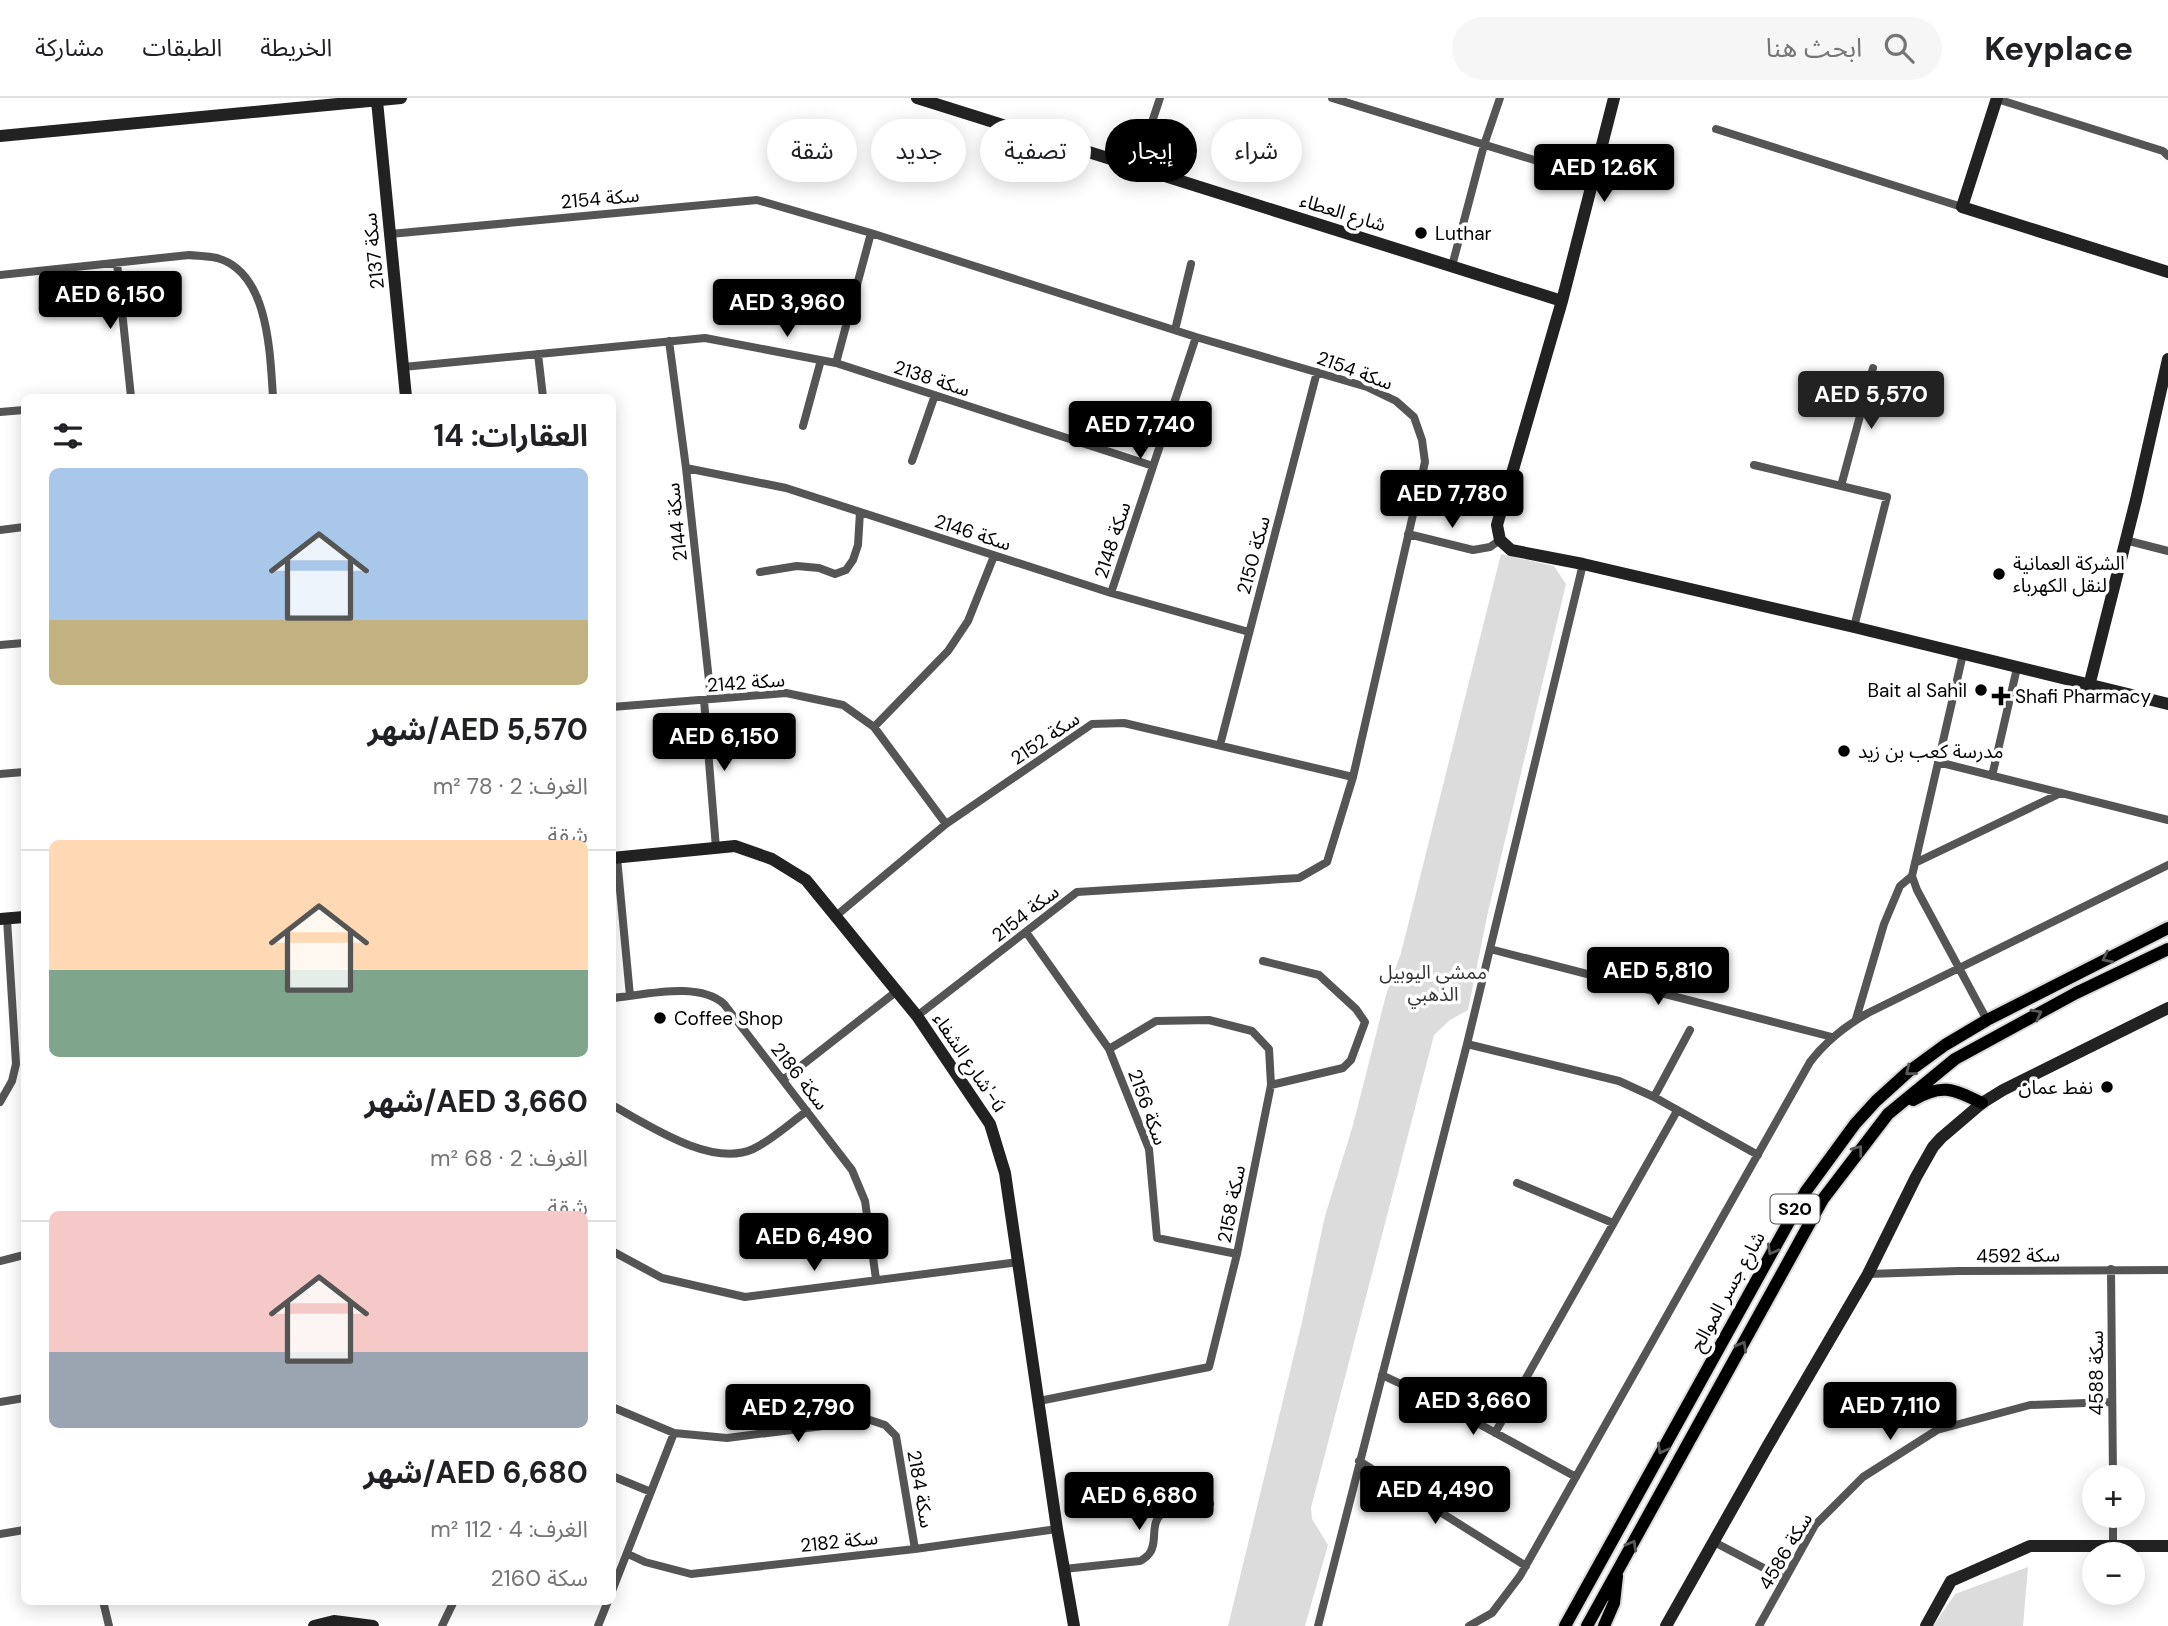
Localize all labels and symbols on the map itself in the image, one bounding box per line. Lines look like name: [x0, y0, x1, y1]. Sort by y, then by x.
pin: AED 12.6K: [1524, 144, 1684, 204]
street label: سكة 2154: [560, 183, 640, 214]
street label: شارع العطاء: [1297, 188, 1389, 238]
street label: سكة 2137: [357, 211, 390, 290]
place label: Luthar: [1435, 221, 1492, 246]
marker: Luthar: [1413, 225, 1429, 241]
pin: AED 6,150: [30, 272, 190, 331]
pin: AED 3,960: [707, 280, 867, 339]
street label: سكة 2154: [1314, 345, 1396, 396]
street label: سكة 2138: [891, 354, 973, 402]
pin: AED 5,570: [1791, 372, 1951, 431]
pin: AED 7,740: [1060, 402, 1220, 461]
pin: AED 7,780: [1372, 470, 1532, 530]
street label: سكة 2144: [660, 481, 693, 562]
street label: سكة 2148: [1088, 499, 1137, 581]
street label: سكة 2146: [931, 508, 1014, 557]
street label: سكة 2150: [1231, 513, 1276, 597]
place label: الشرکة العمانیة لنقل الکهرباء: [2013, 551, 2125, 598]
marker: الشرکة العمانیة لنقل الکهرباء: [1991, 566, 2007, 582]
street label: سكة 2142: [706, 667, 786, 698]
place label: Bait al Sahil: [1867, 678, 1967, 703]
marker: Bait al Sahil: [1973, 682, 1989, 698]
place label: Shafi Pharmacy: [2015, 684, 2151, 709]
marker: Shafi Pharmacy: [1993, 688, 2009, 704]
street label: سكة 2152: [1006, 706, 1085, 771]
pin: AED 6,150: [644, 714, 804, 773]
place label: مدرسة كعب بن زيد: [1858, 739, 2003, 764]
marker: مدرسة كعب بن زيد: [1836, 743, 1852, 759]
street label: سكة 2154: [987, 879, 1064, 948]
pin: AED 5,810: [1578, 948, 1738, 1007]
one-way arrow: [2102, 950, 2114, 964]
park label: ممشى اليوبيل الذهبي: [1379, 960, 1487, 1009]
place label: Coffee Shop: [674, 1006, 783, 1031]
street label: شارع الشفاء'-ú: [926, 1008, 1012, 1117]
one-way arrow: [2030, 1009, 2043, 1023]
marker: Coffee Shop: [652, 1010, 668, 1026]
street label: سكة 2186: [765, 1037, 834, 1115]
one-way arrow: [1905, 1063, 1918, 1075]
street label: سكة 2156: [1122, 1066, 1173, 1149]
place label: نفط عمان: [2019, 1075, 2093, 1100]
marker: نفط عمان: [2099, 1079, 2115, 1095]
one-way arrow: [1850, 1146, 1862, 1158]
street label: سكة 2158: [1212, 1163, 1251, 1245]
road number: S20: [1770, 1194, 1820, 1224]
pin: AED 6,490: [734, 1214, 894, 1273]
street label: شارع جسر الموالح: [1684, 1227, 1772, 1357]
street label: سكة 4592: [1976, 1242, 2060, 1269]
one-way arrow: [1767, 1243, 1780, 1255]
street label: سكة 4588: [2084, 1330, 2109, 1416]
one-way arrow: [1734, 1340, 1747, 1353]
pin: AED 3,660: [1393, 1378, 1553, 1437]
pin: AED 7,110: [1810, 1382, 1970, 1442]
pin: AED 2,790: [718, 1384, 878, 1444]
one-way arrow: [1657, 1442, 1670, 1454]
street label: سكة 2184: [901, 1448, 940, 1530]
pin: AED 4,490: [1355, 1466, 1515, 1526]
pin: AED 6,680: [1059, 1472, 1219, 1532]
street label: سكة 4586: [1753, 1508, 1818, 1594]
street label: سكة 2182: [799, 1525, 879, 1558]
one-way arrow: [1624, 1540, 1637, 1552]

